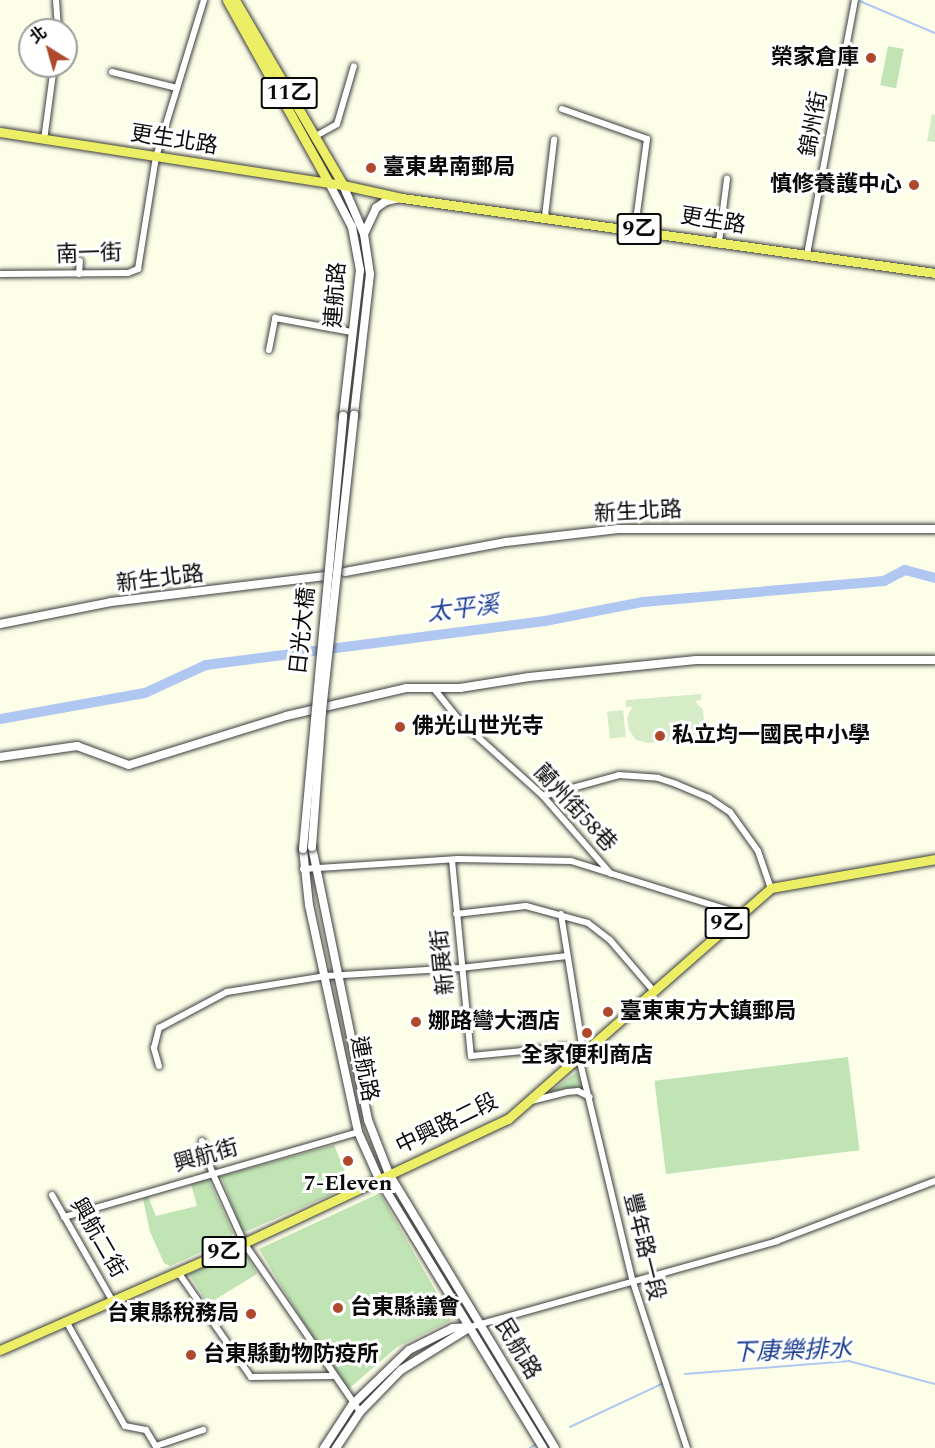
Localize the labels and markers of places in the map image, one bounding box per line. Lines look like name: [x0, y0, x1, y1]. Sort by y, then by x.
place label: 榮家倉庫: [771, 45, 859, 71]
marker: 榮家倉庫: [864, 51, 878, 65]
place label: 臺東卑南郵局: [383, 155, 515, 181]
marker: 臺東卑南郵局: [364, 161, 378, 175]
place label: 慎修養護中心: [770, 172, 902, 198]
marker: 慎修養護中心: [907, 178, 921, 192]
place label: 佛光山世光寺: [412, 714, 544, 740]
marker: 佛光山世光寺: [393, 720, 407, 734]
place label: 私立均一國民中小學: [672, 723, 870, 749]
marker: 私立均一國民中小學: [653, 729, 667, 743]
place label: 臺東東方大鎮郵局: [620, 999, 796, 1025]
marker: 臺東東方大鎮郵局: [601, 1005, 615, 1019]
place label: 娜路彎大酒店: [428, 1009, 560, 1035]
marker: 娜路彎大酒店: [409, 1015, 423, 1029]
marker: 全家便利商店: [580, 1026, 594, 1040]
place label: 全家便利商店: [521, 1043, 653, 1069]
marker: 7-Eleven: [341, 1154, 355, 1168]
place label: 7-Eleven: [304, 1171, 392, 1197]
place label: 台東縣議會: [350, 1295, 460, 1321]
place label: 台東縣稅務局: [107, 1301, 239, 1327]
marker: 台東縣議會: [331, 1301, 345, 1315]
marker: 台東縣稅務局: [244, 1307, 258, 1321]
place label: 台東縣動物防疫所: [203, 1342, 379, 1368]
marker: 台東縣動物防疫所: [184, 1348, 198, 1362]

